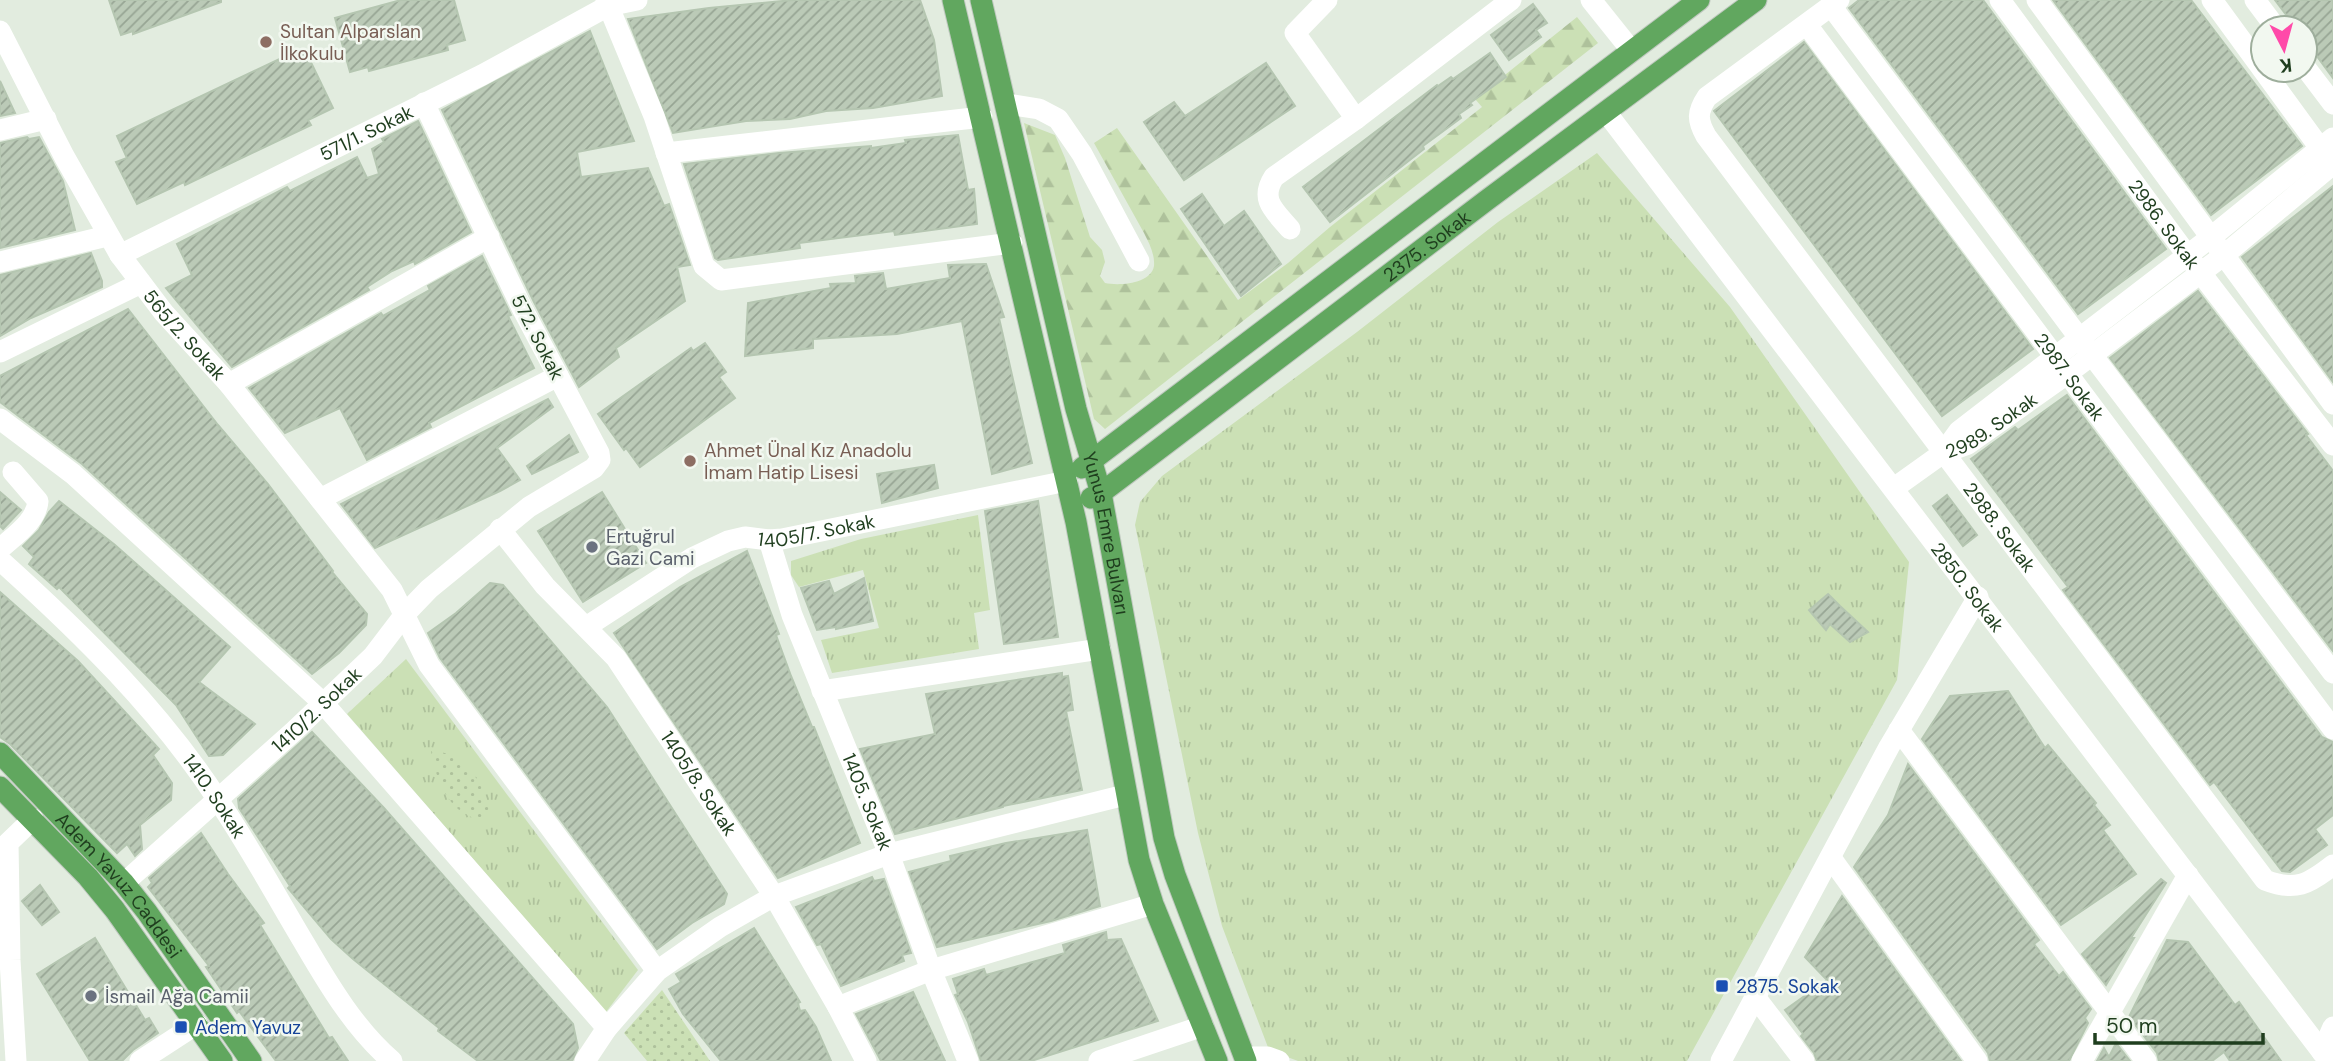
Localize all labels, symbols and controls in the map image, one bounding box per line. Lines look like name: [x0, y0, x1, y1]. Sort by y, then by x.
north arrow: [2249, 14, 2319, 84]
place label: Sultan Alparslan İlkokulu: [280, 19, 421, 66]
marker: Sultan Alparslan İlkokulu: [258, 34, 274, 50]
text: K: [2278, 52, 2293, 78]
street label: 571/1. Sokak: [315, 99, 418, 167]
street label: 2986. Sokak: [2123, 174, 2206, 275]
street label: 2375. Sokak: [1378, 205, 1476, 288]
street label: 565/2. Sokak: [138, 285, 232, 386]
street label: 572. Sokak: [505, 290, 570, 384]
street label: 2987. Sokak: [2029, 328, 2110, 426]
street label: 2989. Sokak: [1942, 387, 2043, 464]
place label: Ahmet Ünal Kız Anadolu İmam Hatip Lisesi: [704, 438, 912, 485]
street label: Yunus Emre Bulvarı: [1076, 449, 1135, 617]
marker: Ahmet Ünal Kız Anadolu İmam Hatip Lisesi: [682, 453, 698, 469]
street label: 2988. Sokak: [1958, 477, 2042, 578]
street label: 1405/7. Sokak: [756, 508, 877, 553]
place label: Ertuğrul Gazi Cami: [606, 524, 695, 571]
street label: 2850. Sokak: [1925, 537, 2010, 637]
marker: Ertuğrul Gazi Cami: [584, 539, 600, 555]
street label: 1410/2. Sokak: [266, 661, 367, 758]
street label: 1405/8. Sokak: [655, 726, 743, 841]
street label: 1410. Sokak: [177, 749, 252, 843]
street label: 1405. Sokak: [836, 750, 898, 855]
street label: Adem Yavuz Caddesi: [50, 807, 187, 963]
place label: 2875. Sokak: [1736, 974, 1840, 999]
marker: 2875. Sokak: [1714, 978, 1730, 994]
place label: İsmail Ağa Camii: [105, 984, 249, 1009]
marker: İsmail Ağa Camii: [83, 988, 99, 1004]
scale bar: [2095, 1002, 2263, 1046]
text: 50 m: [2106, 1012, 2157, 1040]
place label: Adem Yavuz: [195, 1015, 301, 1040]
marker: Adem Yavuz: [173, 1019, 189, 1035]

